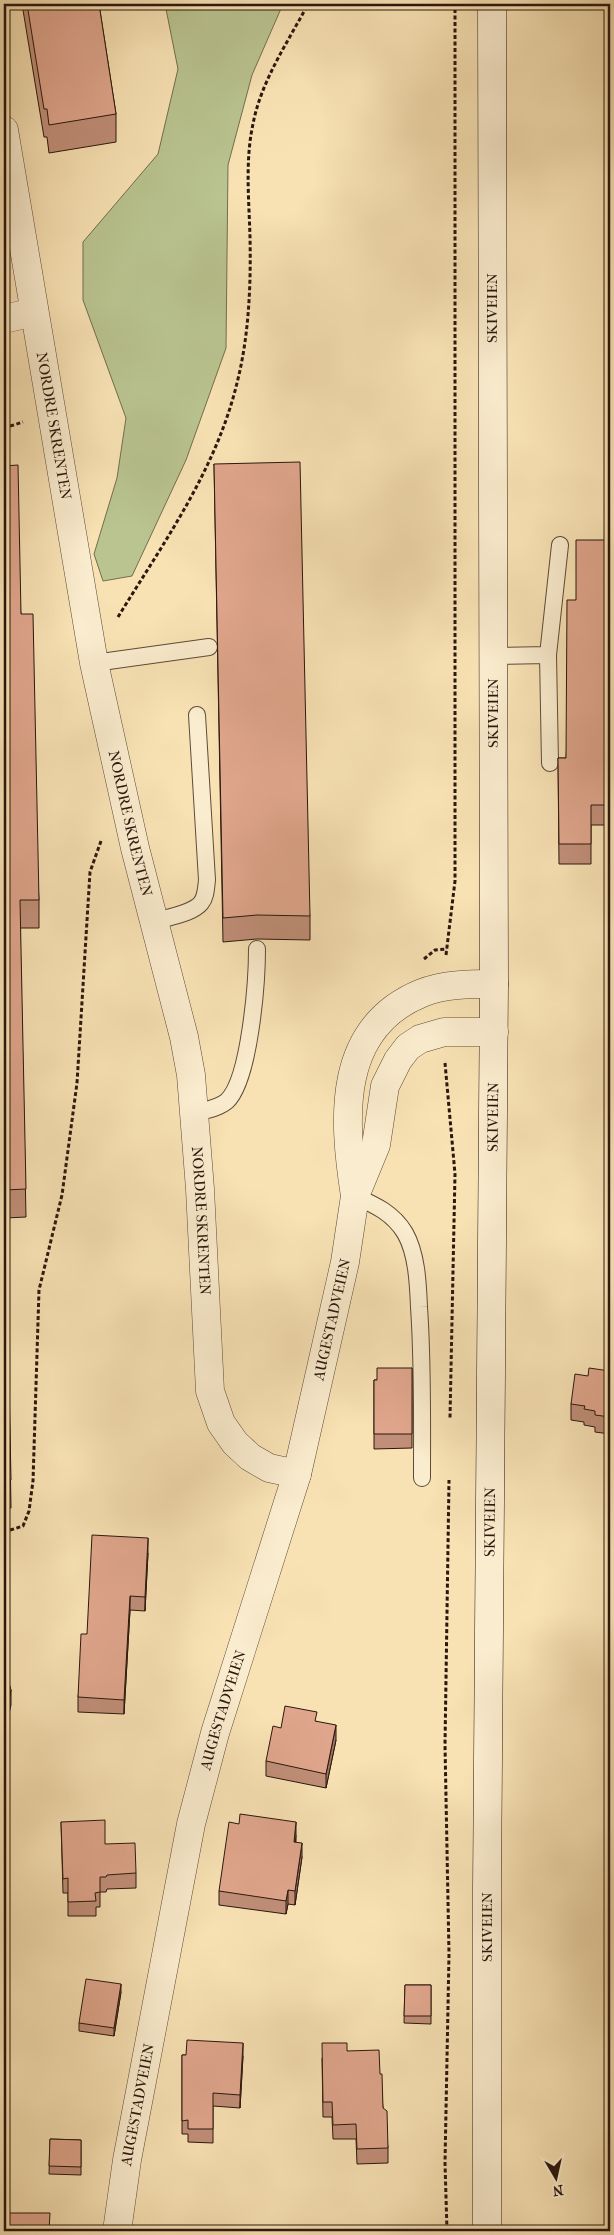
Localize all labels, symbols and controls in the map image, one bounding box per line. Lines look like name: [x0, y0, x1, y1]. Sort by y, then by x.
street label: SKIVEIEN: [483, 272, 501, 343]
street label: NORDRE SKRENTEN: [33, 351, 75, 501]
street label: SKIVEIEN: [484, 677, 502, 748]
street label: NORDRE SKRENTEN: [105, 749, 156, 899]
street label: SKIVEIEN: [484, 1081, 502, 1152]
street label: NORDRE SKRENTEN: [188, 1146, 214, 1296]
street label: AUGESTADVEIEN: [309, 1256, 355, 1383]
street label: SKIVEIEN: [481, 1486, 499, 1557]
street label: AUGESTADVEIEN: [196, 1647, 250, 1773]
street label: SKIVEIEN: [478, 1891, 496, 1962]
street label: AUGESTADVEIEN: [117, 2041, 158, 2168]
north arrow: [532, 2152, 582, 2202]
text: N: [551, 2181, 565, 2200]

